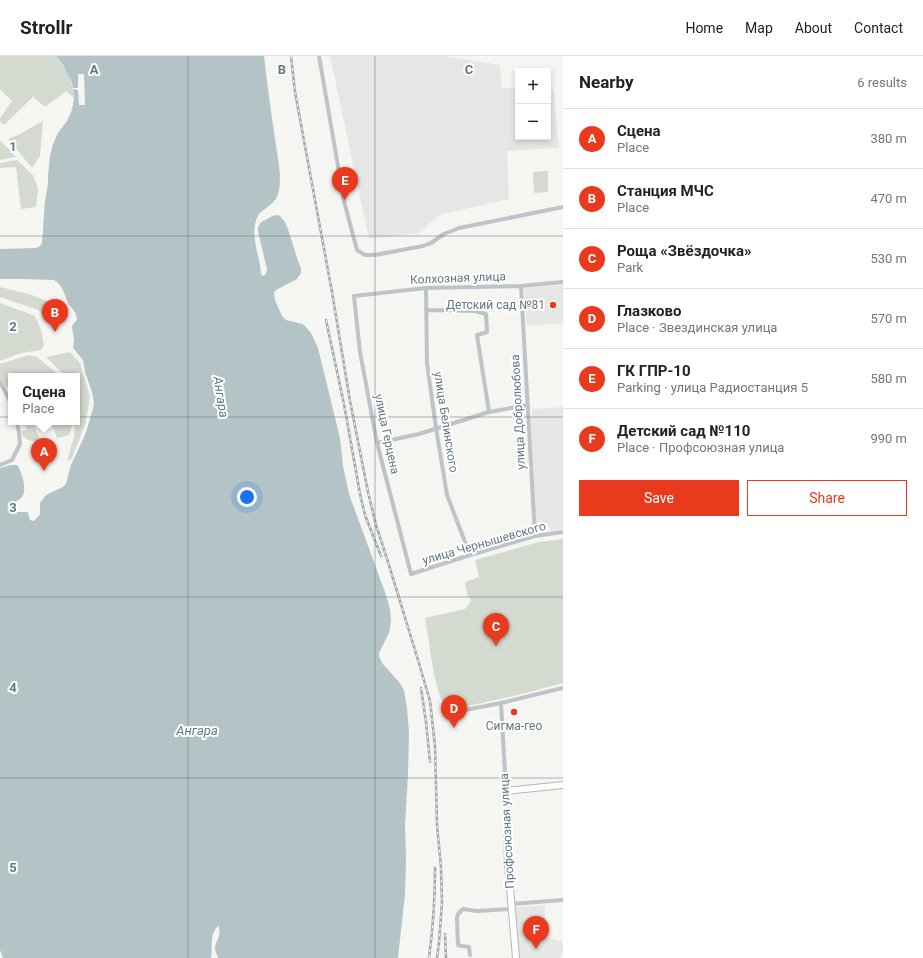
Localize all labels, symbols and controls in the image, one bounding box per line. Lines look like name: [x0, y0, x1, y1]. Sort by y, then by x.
text: Strollr: [20, 16, 73, 39]
text: Home: [685, 20, 723, 36]
text: Map: [745, 20, 773, 36]
text: About: [795, 20, 832, 36]
text: Contact: [854, 20, 903, 36]
text: A: [90, 62, 99, 77]
text: B: [278, 62, 286, 77]
text: C: [465, 62, 474, 77]
map controls: [515, 68, 551, 140]
button: +: [515, 68, 551, 104]
text: Nearby: [579, 72, 634, 92]
text: 6 results: [857, 75, 907, 90]
button: −: [515, 104, 551, 140]
text: Сцена: [617, 122, 661, 140]
text: A: [588, 131, 596, 146]
text: 380 m: [870, 131, 907, 146]
text: 1: [9, 139, 17, 154]
text: Place: [617, 140, 649, 155]
pin: E: [332, 167, 358, 200]
text: Станция МЧС: [617, 182, 714, 200]
text: B: [588, 191, 596, 206]
text: 470 m: [870, 191, 907, 206]
text: Place: [617, 200, 649, 215]
text: Роща «Звёздочка»: [617, 242, 752, 260]
text: C: [588, 251, 596, 266]
text: 530 m: [870, 251, 907, 266]
text: Park: [617, 260, 643, 275]
street label: Колхозная улица: [410, 269, 506, 287]
place label: Детский сад №81: [446, 298, 545, 312]
pin: B: [42, 299, 68, 332]
marker: Детский сад №81: [548, 300, 558, 310]
text: Глазково: [617, 302, 681, 320]
text: D: [588, 311, 596, 326]
text: 570 m: [870, 311, 907, 326]
text: 2: [9, 319, 17, 334]
text: Place · Звездинская улица: [617, 320, 777, 335]
street label: улица Добролюбова: [508, 354, 528, 470]
text: ГК ГПР-10: [617, 362, 691, 380]
street label: улица Белинского: [431, 371, 461, 474]
text: E: [588, 371, 596, 386]
text: 580 m: [870, 371, 907, 386]
popup: [8, 373, 80, 425]
water label: Ангара: [210, 374, 232, 419]
text: Parking · улица Радиостанция 5: [617, 380, 808, 395]
text: Сцена: [22, 383, 66, 401]
street label: улица Герцена: [372, 393, 402, 475]
text: Place: [22, 401, 54, 416]
text: Детский сад №110: [617, 422, 750, 440]
text: F: [588, 431, 596, 446]
text: 990 m: [870, 431, 907, 446]
pin: A: [31, 438, 57, 471]
text: Place · Профсоюзная улица: [617, 440, 784, 455]
button: Save: [579, 480, 739, 516]
button: Share: [747, 480, 907, 516]
your location: [237, 487, 257, 507]
text: 3: [9, 500, 17, 515]
street label: улица Чернышевского: [421, 519, 547, 567]
pin: C: [483, 613, 509, 646]
text: 4: [9, 680, 17, 695]
pin: D: [441, 695, 467, 728]
marker: Сигма-гео: [509, 707, 519, 717]
place label: Сигма-гео: [486, 719, 542, 733]
water label: Ангара: [175, 723, 218, 738]
street label: Профсоюзная улица: [497, 773, 517, 889]
text: 5: [9, 860, 17, 875]
pin: F: [523, 916, 549, 949]

